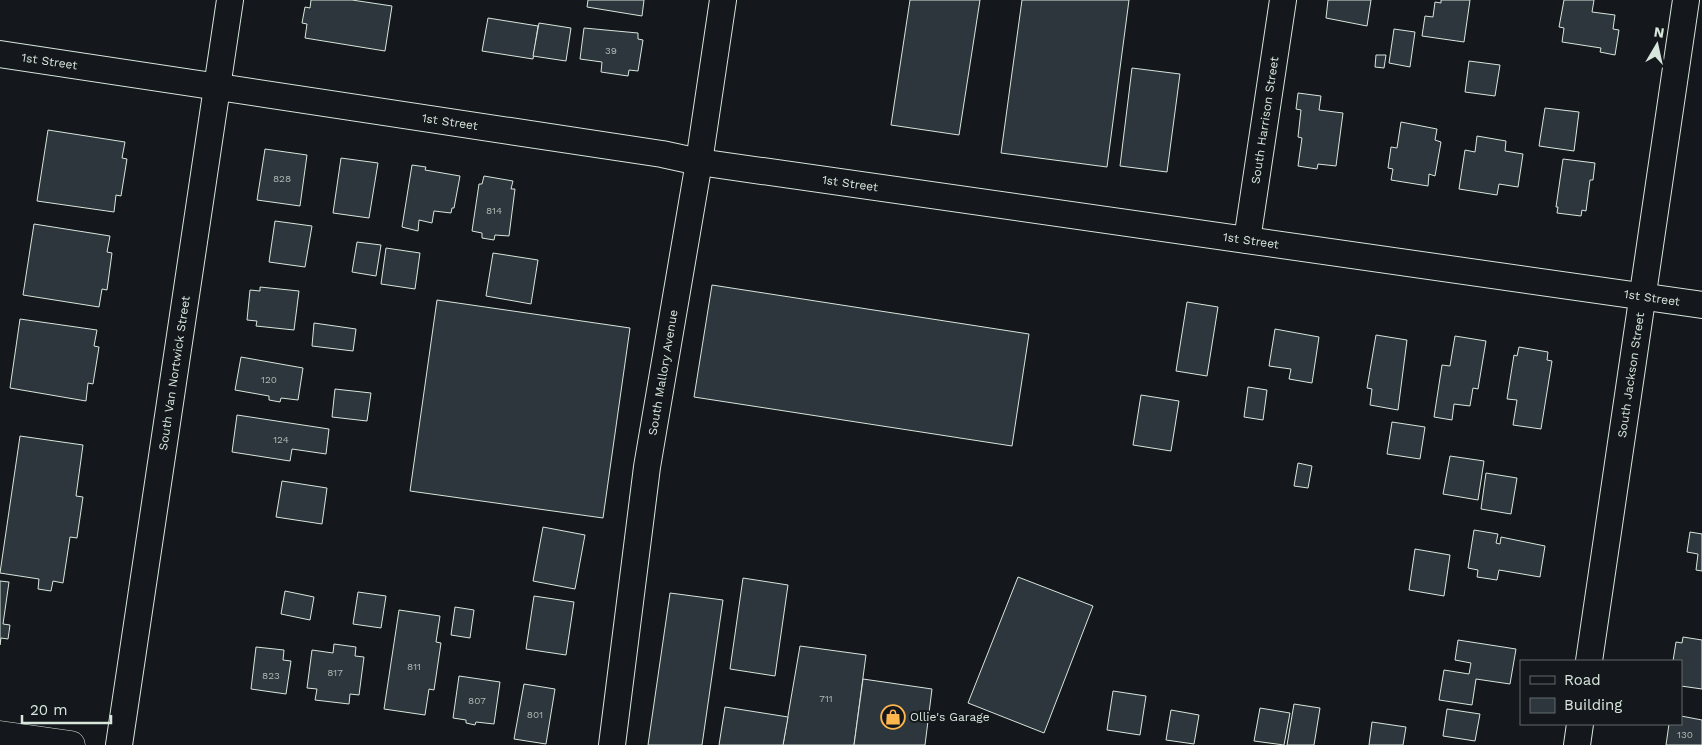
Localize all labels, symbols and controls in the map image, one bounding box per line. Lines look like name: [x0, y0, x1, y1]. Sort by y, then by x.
north arrow: [1632, 20, 1682, 70]
text: N: [1653, 23, 1665, 41]
house number: 39: [605, 45, 617, 56]
street label: 1st Street: [21, 50, 78, 73]
street label: South Harrison Street: [1248, 56, 1281, 185]
street label: 1st Street: [421, 111, 479, 133]
house number: 828: [273, 173, 291, 184]
street label: 1st Street: [821, 173, 879, 194]
house number: 814: [486, 205, 502, 216]
street label: 1st Street: [1222, 230, 1280, 252]
street label: 1st Street: [1623, 287, 1681, 309]
street label: South Van Nortwick Street: [156, 295, 193, 451]
street label: South Mallory Avenue: [645, 309, 681, 437]
street label: South Jackson Street: [1615, 311, 1647, 439]
house number: 120: [261, 374, 277, 385]
house number: 124: [273, 434, 289, 445]
legend: [1520, 660, 1682, 725]
house number: 811: [407, 661, 421, 672]
house number: 817: [327, 667, 343, 678]
house number: 823: [262, 670, 280, 681]
text: Road: [1564, 671, 1601, 689]
scale bar: [22, 692, 111, 724]
house number: 711: [819, 693, 833, 704]
house number: 807: [468, 695, 486, 706]
text: Building: [1564, 696, 1622, 714]
text: 20 m: [30, 701, 68, 719]
shop icon: Ollie's Garage: [880, 704, 906, 730]
house number: 801: [527, 709, 543, 720]
place label: Ollie's Garage: [910, 710, 990, 724]
house number: 130: [1677, 729, 1693, 740]

